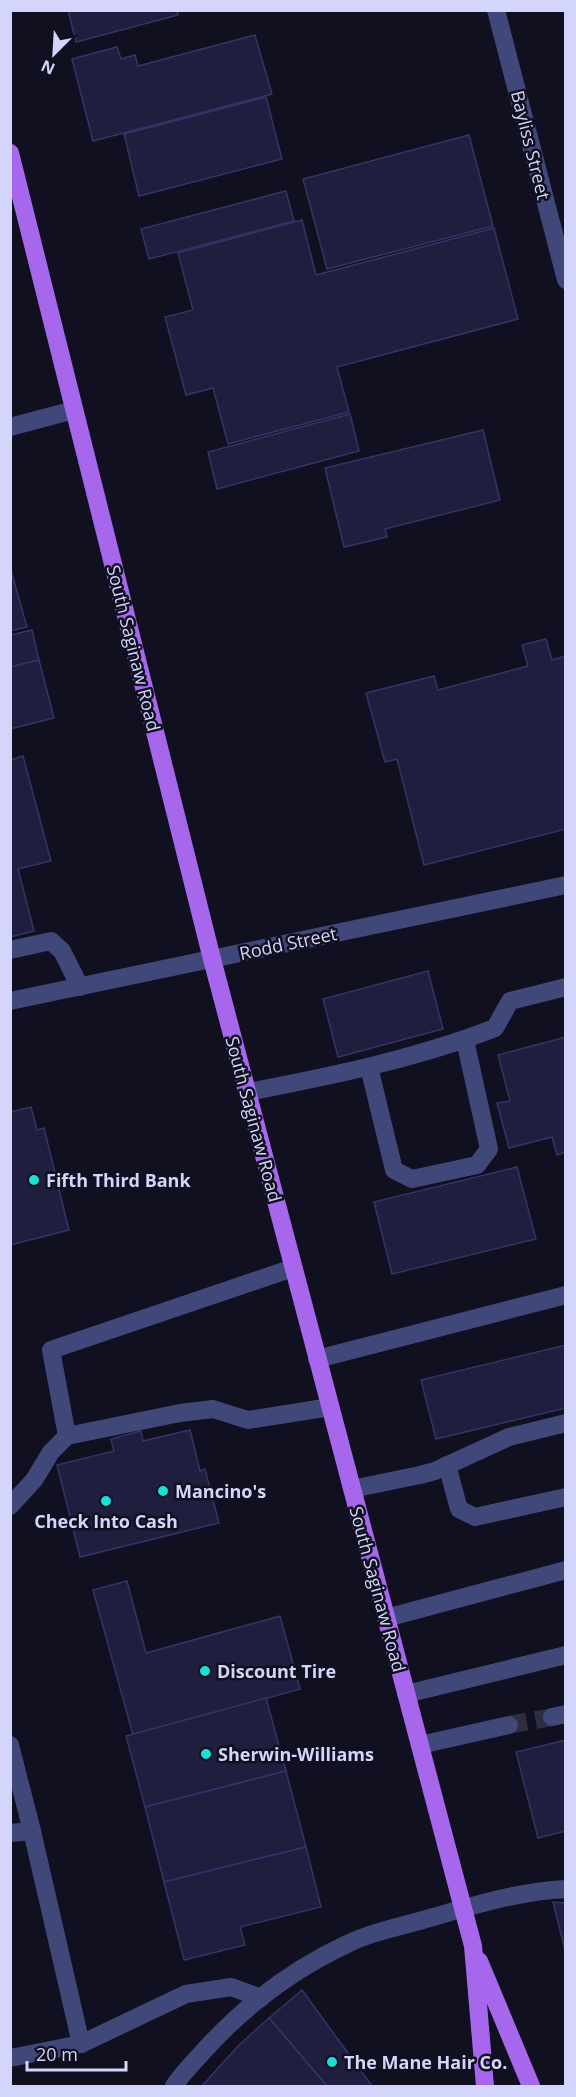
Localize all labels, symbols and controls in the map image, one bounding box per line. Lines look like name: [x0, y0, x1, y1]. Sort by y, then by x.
north arrow: [24, 24, 84, 84]
text: N: [37, 55, 58, 80]
street label: Bayliss Street: [506, 88, 556, 202]
street label: South Saginaw Road: [102, 562, 166, 734]
street label: Rodd Street: [237, 921, 339, 965]
street label: South Saginaw Road: [220, 1033, 288, 1205]
place label: Fifth Third Bank: [46, 1168, 191, 1192]
marker: Fifth Third Bank: [27, 1173, 41, 1187]
place label: Mancino's: [175, 1479, 266, 1503]
marker: Mancino's: [156, 1484, 170, 1498]
marker: Check Into Cash: [99, 1494, 113, 1508]
street label: South Saginaw Road: [344, 1503, 412, 1675]
place label: Check Into Cash: [34, 1509, 178, 1533]
place label: Discount Tire: [217, 1659, 336, 1683]
marker: Discount Tire: [198, 1664, 212, 1678]
place label: Sherwin-Williams: [218, 1742, 374, 1766]
marker: Sherwin-Williams: [199, 1747, 213, 1761]
scale bar: [27, 2034, 126, 2072]
text: 20 m: [36, 2042, 78, 2066]
place label: The Mane Hair Co.: [344, 2050, 507, 2074]
marker: The Mane Hair Co.: [325, 2055, 339, 2069]

